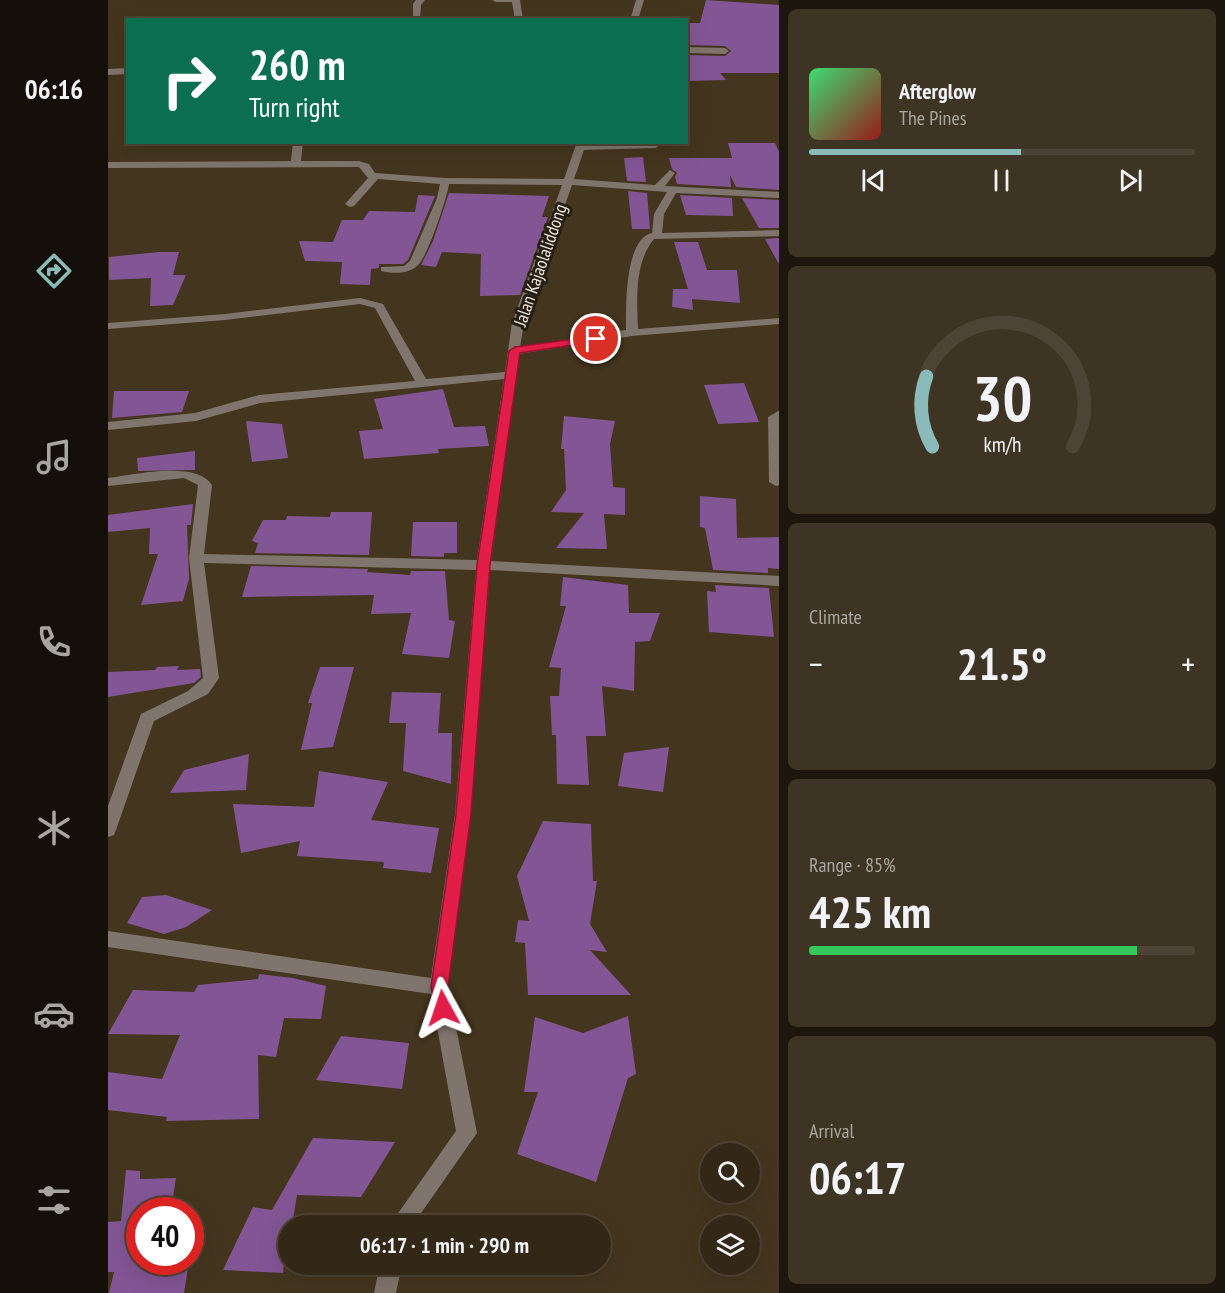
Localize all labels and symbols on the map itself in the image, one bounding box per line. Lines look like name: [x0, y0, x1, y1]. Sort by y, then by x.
street label: Jalan Kajaolaliddong: [508, 201, 572, 330]
pin: [570, 313, 621, 364]
position arrow: [411, 976, 475, 1040]
speed limit sign: 40: [126, 1197, 204, 1275]

